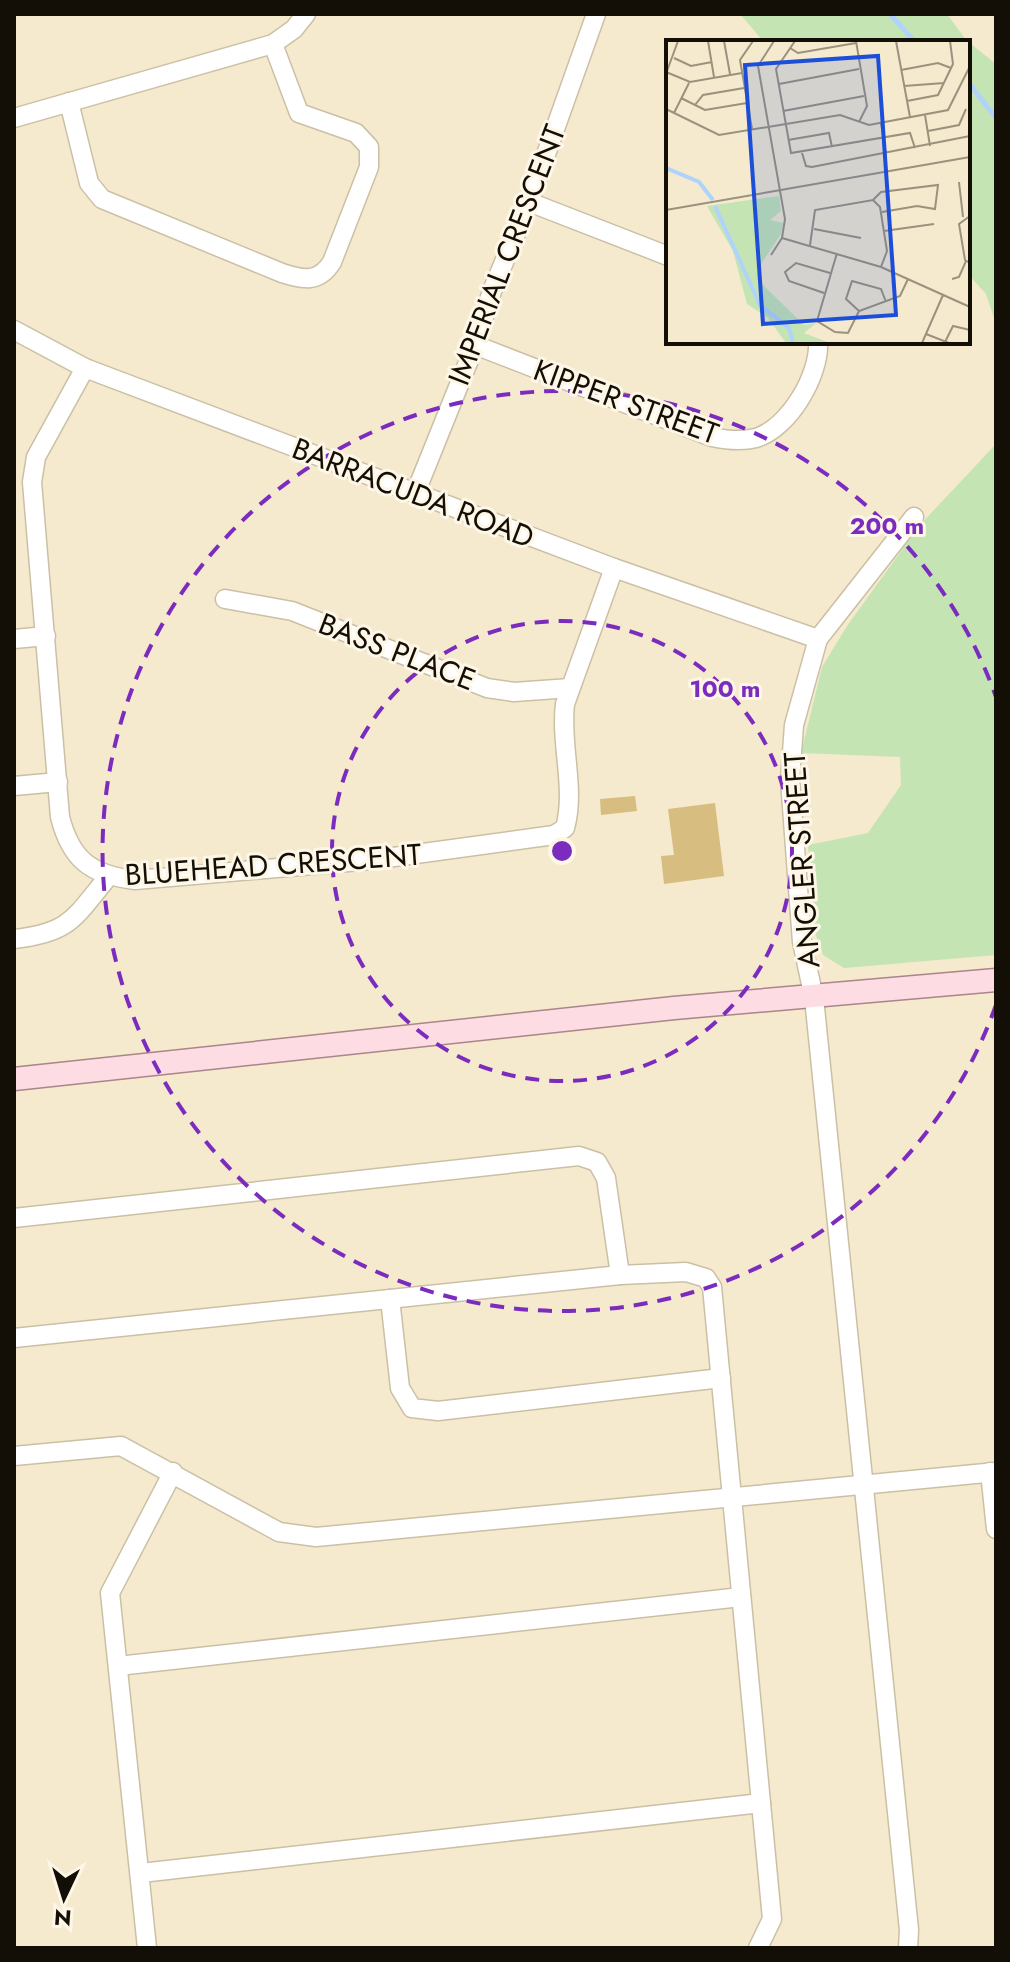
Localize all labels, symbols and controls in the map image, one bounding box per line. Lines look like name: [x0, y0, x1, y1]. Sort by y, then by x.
inset map: [666, 40, 970, 344]
street label: IMPERIAL CRESCENT: [437, 118, 576, 391]
street label: KIPPER STREET: [528, 348, 725, 455]
street label: BARRACUDA ROAD: [286, 427, 540, 558]
text: 200 m: [850, 508, 924, 543]
street label: BASS PLACE: [313, 602, 482, 701]
text: 100 m: [690, 671, 760, 706]
street label: ANGLER STREET: [773, 751, 830, 969]
street label: BLUEHEAD CRESCENT: [123, 833, 423, 896]
centre of rings: [548, 837, 576, 865]
north arrow: [24, 1858, 104, 1938]
text: N: [53, 1901, 72, 1935]

